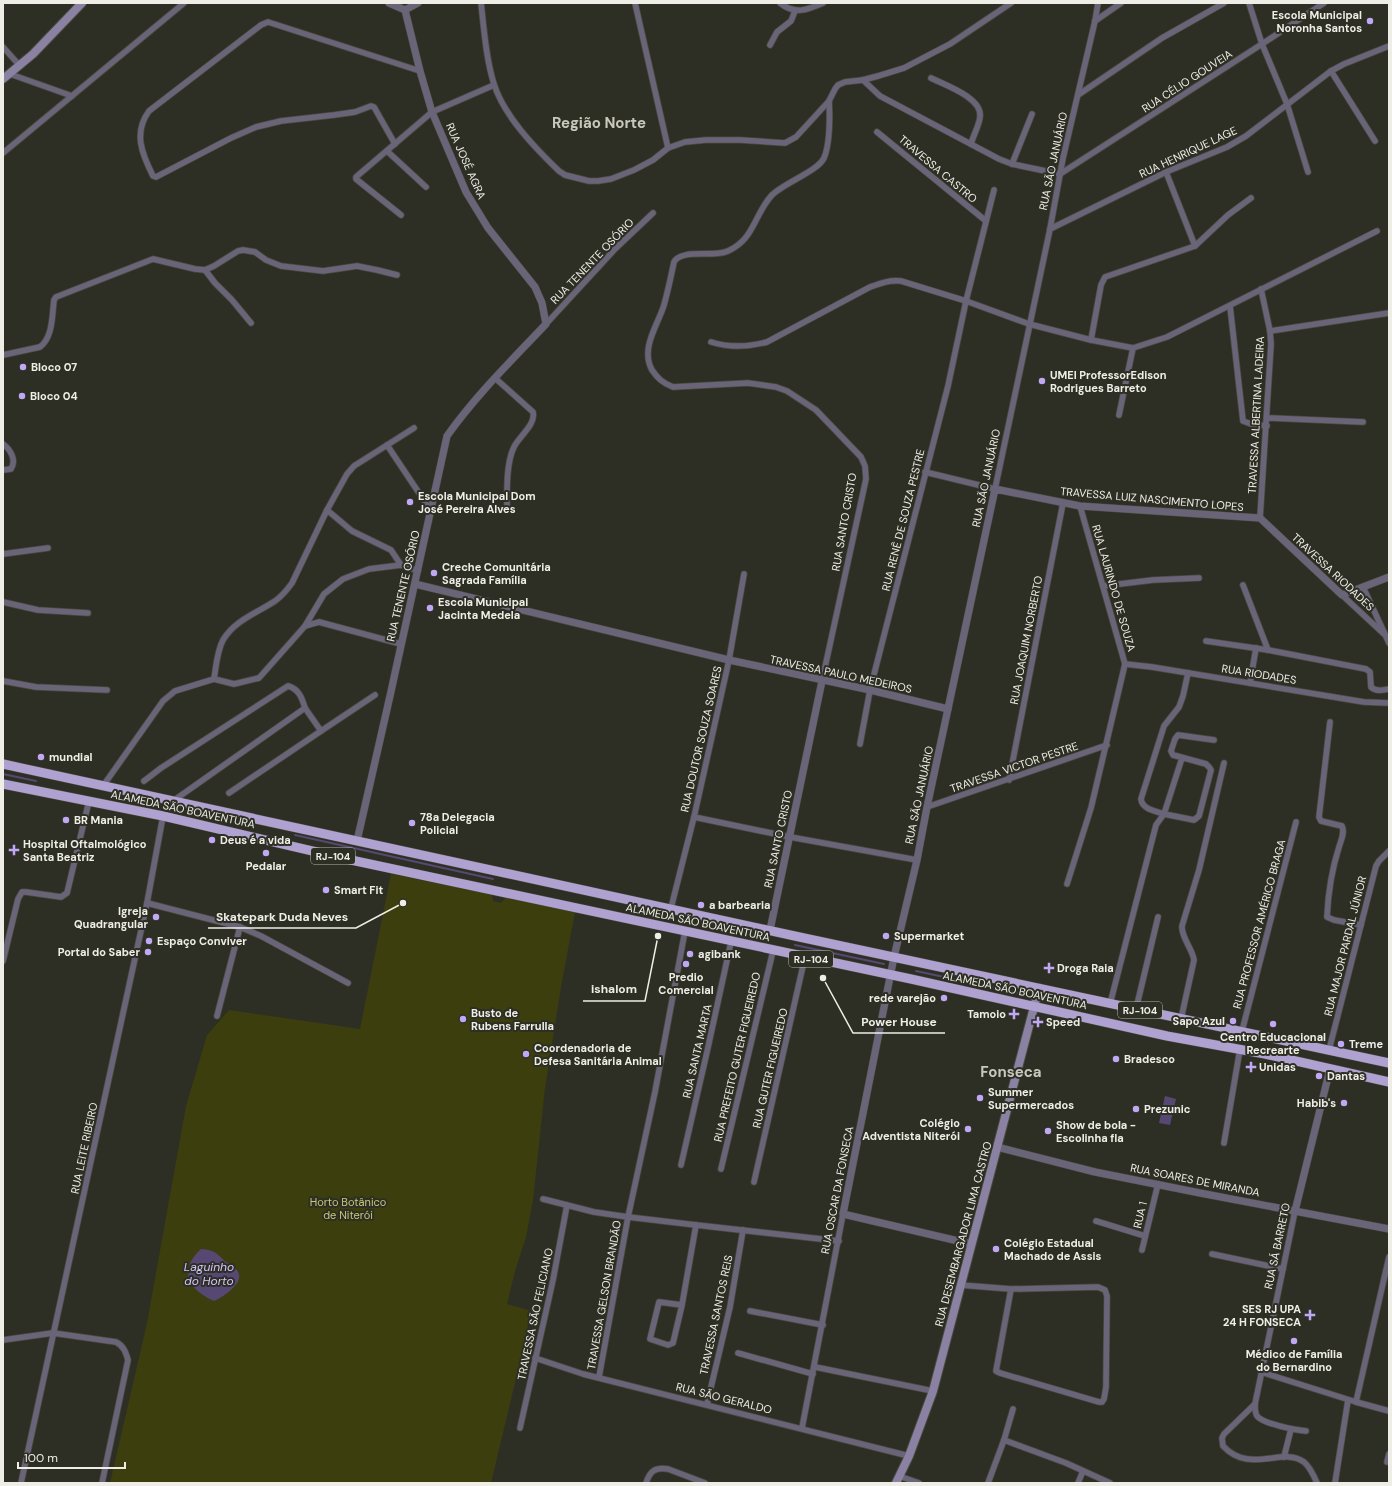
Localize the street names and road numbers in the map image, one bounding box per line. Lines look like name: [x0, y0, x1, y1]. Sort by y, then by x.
street label: RUA CÉLIO GOUVEIA: [1139, 47, 1235, 115]
street label: RUA SÃO JANUÁRIO: [1036, 111, 1070, 211]
street label: RUA JOSÉ AGRA: [443, 121, 489, 201]
street label: RUA HENRIQUE LAGE: [1137, 123, 1239, 181]
street label: TRAVESSA CASTRO: [896, 132, 980, 206]
street label: RUA TENENTE OSÓRIO: [547, 215, 637, 307]
street label: TRAVESSA ALBERTINA LADEIRA: [1245, 336, 1267, 494]
street label: RUA SÃO JANUÁRIO: [969, 428, 1003, 528]
street label: RUA RENÊ DE SOUZA PESTRE: [879, 448, 927, 592]
street label: RUA SANTO CRISTO: [828, 472, 860, 572]
street label: TRAVESSA LUIZ NASCIMENTO LOPES: [1060, 484, 1244, 514]
street label: RUA LAURINDO DE SOUZA: [1089, 523, 1139, 653]
street label: RUA TENENTE OSÓRIO: [383, 529, 423, 643]
street label: TRAVESSA RIODADES: [1289, 530, 1377, 614]
street label: RUA JOAQUIM NORBERTO: [1007, 574, 1045, 706]
street label: TRAVESSA PAULO MEDEIROS: [769, 652, 913, 696]
street label: RUA RIODADES: [1220, 661, 1298, 687]
street label: RUA DOUTOR SOUZA SOARES: [677, 664, 725, 814]
street label: TRAVESSA VICTOR PESTRE: [948, 738, 1080, 796]
street label: RUA SÃO JANUÁRIO: [902, 745, 936, 845]
street label: ALAMEDA SÃO BOAVENTURA: [110, 787, 256, 831]
street label: RUA SANTO CRISTO: [761, 789, 795, 889]
street label: RUA PROFESSOR AMÉRICO BRAGA: [1230, 838, 1288, 1010]
road number: RJ-104: [311, 848, 355, 864]
street label: RUA MAJOR PARDAL JÚNIOR: [1321, 874, 1369, 1018]
street label: ALAMEDA SÃO BOAVENTURA: [625, 900, 771, 944]
road number: RJ-104: [789, 951, 833, 967]
street label: ALAMEDA SÃO BOAVENTURA: [942, 968, 1088, 1012]
street label: RUA PREFEITO GUTER FIGUEIREDO: [711, 971, 763, 1143]
road number: RJ-104: [1118, 1002, 1162, 1018]
street label: RUA SANTA MARTA: [679, 1003, 715, 1099]
street label: RUA GUTER FIGUEIREDO: [749, 1007, 791, 1129]
street label: RUA LEITE RIBEIRO: [67, 1101, 101, 1195]
street label: RUA OSCAR DA FONSECA: [818, 1125, 856, 1255]
street label: RUA DESEMBARGADOR LIMA CASTRO: [932, 1140, 994, 1328]
street label: RUA SOARES DE MIRANDA: [1129, 1161, 1261, 1199]
street label: RUA 1: [1130, 1200, 1150, 1230]
street label: RUA SÁ BARRETO: [1261, 1202, 1293, 1290]
street label: TRAVESSA GELSON BRANDÃO: [584, 1219, 624, 1371]
street label: TRAVESSA SÃO FELICIANO: [514, 1247, 556, 1381]
street label: TRAVESSA SANTOS REIS: [696, 1254, 736, 1376]
street label: RUA SÃO GERALDO: [674, 1379, 774, 1417]

